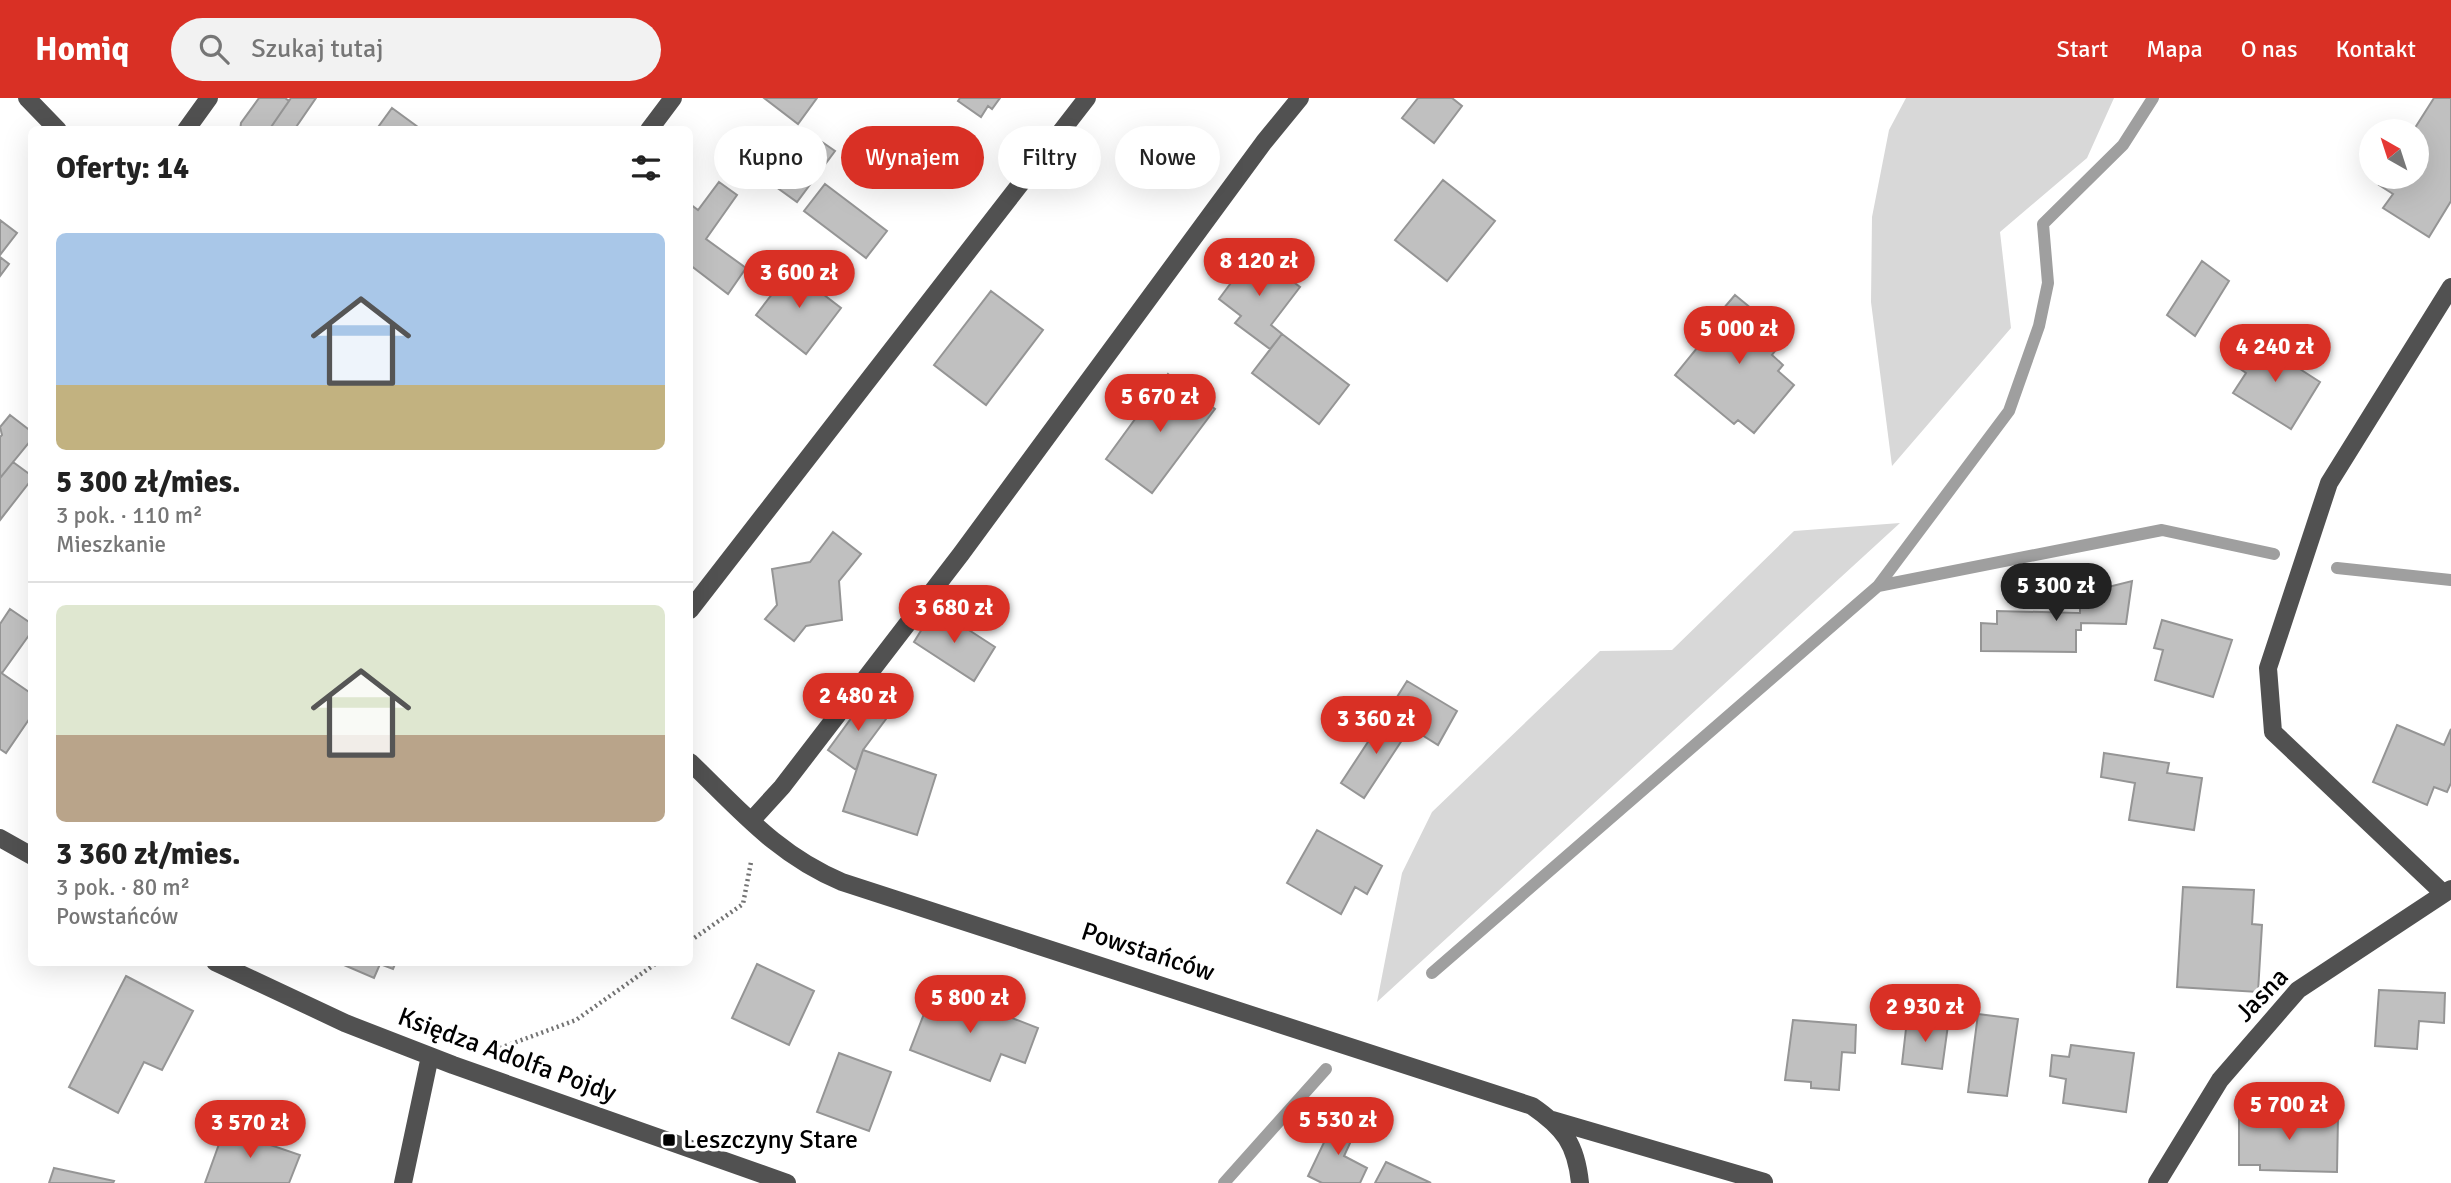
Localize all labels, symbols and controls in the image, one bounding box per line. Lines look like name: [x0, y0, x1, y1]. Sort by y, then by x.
search box: [171, 18, 661, 81]
text: Homiq: [35, 29, 129, 70]
icon: search: [195, 30, 233, 68]
text: Szukaj tutaj: [251, 33, 383, 65]
text: Start: [2057, 34, 2108, 64]
text: Mapa: [2146, 34, 2203, 64]
text: O nas: [2241, 34, 2298, 64]
text: Kontakt: [2336, 34, 2416, 64]
north arrow: [2359, 119, 2429, 189]
map controls: [2359, 119, 2429, 189]
chip: Kupno: [714, 126, 827, 189]
chip: Wynajem: [841, 126, 984, 189]
chip: Filtry: [998, 126, 1101, 189]
chip: Nowe: [1115, 126, 1220, 189]
icon: filters: [627, 149, 665, 187]
text: Oferty: 14: [56, 150, 189, 187]
pin: 8 120 zł: [1187, 238, 1331, 298]
text: 8 120 zł: [1220, 246, 1298, 275]
pin: 3 600 zł: [727, 250, 871, 310]
text: 3 600 zł: [760, 258, 838, 287]
icon: home: [298, 278, 424, 404]
pin: 5 000 zł: [1667, 306, 1811, 366]
text: 5 000 zł: [1700, 314, 1778, 343]
pin: 4 240 zł: [2203, 324, 2347, 384]
text: 4 240 zł: [2236, 332, 2314, 361]
pin: 5 670 zł: [1088, 374, 1232, 434]
text: 5 670 zł: [1121, 382, 1199, 411]
text: 5 300 zł/mies.: [56, 464, 241, 501]
text: 3 pok. · 110 m²: [56, 501, 203, 530]
text: Mieszkanie: [56, 530, 166, 559]
pin: 5 300 zł: [1984, 564, 2128, 623]
text: 5 300 zł: [2017, 571, 2095, 600]
pin: 3 680 zł: [882, 586, 1026, 645]
text: 3 680 zł: [915, 593, 993, 622]
icon: home: [298, 650, 424, 776]
pin: 2 480 zł: [786, 674, 930, 733]
text: 2 480 zł: [819, 681, 897, 710]
pin: 3 360 zł: [1304, 696, 1448, 756]
text: 3 360 zł: [1337, 704, 1415, 733]
text: 3 360 zł/mies.: [56, 836, 241, 873]
text: 3 pok. · 80 m²: [56, 873, 190, 902]
text: Powstańców: [56, 902, 178, 931]
street label: Powstańców: [1077, 915, 1219, 989]
street label: Jasna: [2229, 961, 2295, 1029]
pin: 5 800 zł: [898, 976, 1042, 1035]
text: 5 800 zł: [931, 983, 1009, 1012]
pin: 2 930 zł: [1853, 984, 1997, 1044]
text: 2 930 zł: [1886, 992, 1964, 1021]
street label: Księdza Adolfa Pojdy: [393, 1001, 621, 1109]
pin: 5 700 zł: [2217, 1082, 2361, 1142]
text: 5 700 zł: [2250, 1090, 2328, 1119]
pin: 5 530 zł: [1266, 1098, 1410, 1157]
pin: 3 570 zł: [178, 1100, 322, 1160]
text: 5 530 zł: [1299, 1105, 1377, 1134]
text: 3 570 zł: [211, 1108, 289, 1137]
place label: Leszczyny Stare: [683, 1124, 858, 1156]
marker: Leszczyny Stare: [661, 1132, 677, 1148]

